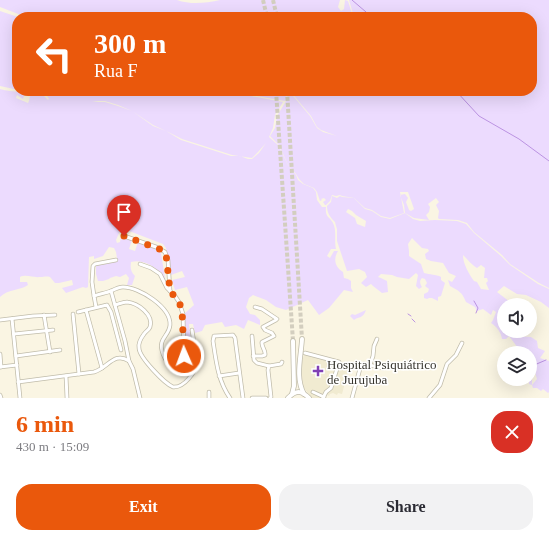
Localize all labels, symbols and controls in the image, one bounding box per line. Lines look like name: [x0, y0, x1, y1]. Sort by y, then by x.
icon: left: [28, 28, 80, 80]
text: 300 m: [94, 28, 166, 59]
text: Rua F: [94, 61, 138, 81]
pin: [107, 195, 141, 236]
icon: arrive: [113, 201, 135, 223]
map controls: [497, 298, 537, 386]
button: sound: [497, 298, 537, 338]
position arrow: [163, 335, 205, 377]
button: layers: [497, 346, 537, 386]
place label: Hospital Psiquiátrico de Jurujuba: [327, 357, 436, 387]
marker: Hospital Psiquiátrico de Jurujuba: [312, 365, 324, 377]
text: 6 min: [16, 411, 74, 437]
button: close: [491, 411, 533, 453]
text: 430 m · 15:09: [16, 439, 89, 454]
button: Exit: [16, 484, 271, 530]
button: Share: [279, 484, 533, 530]

